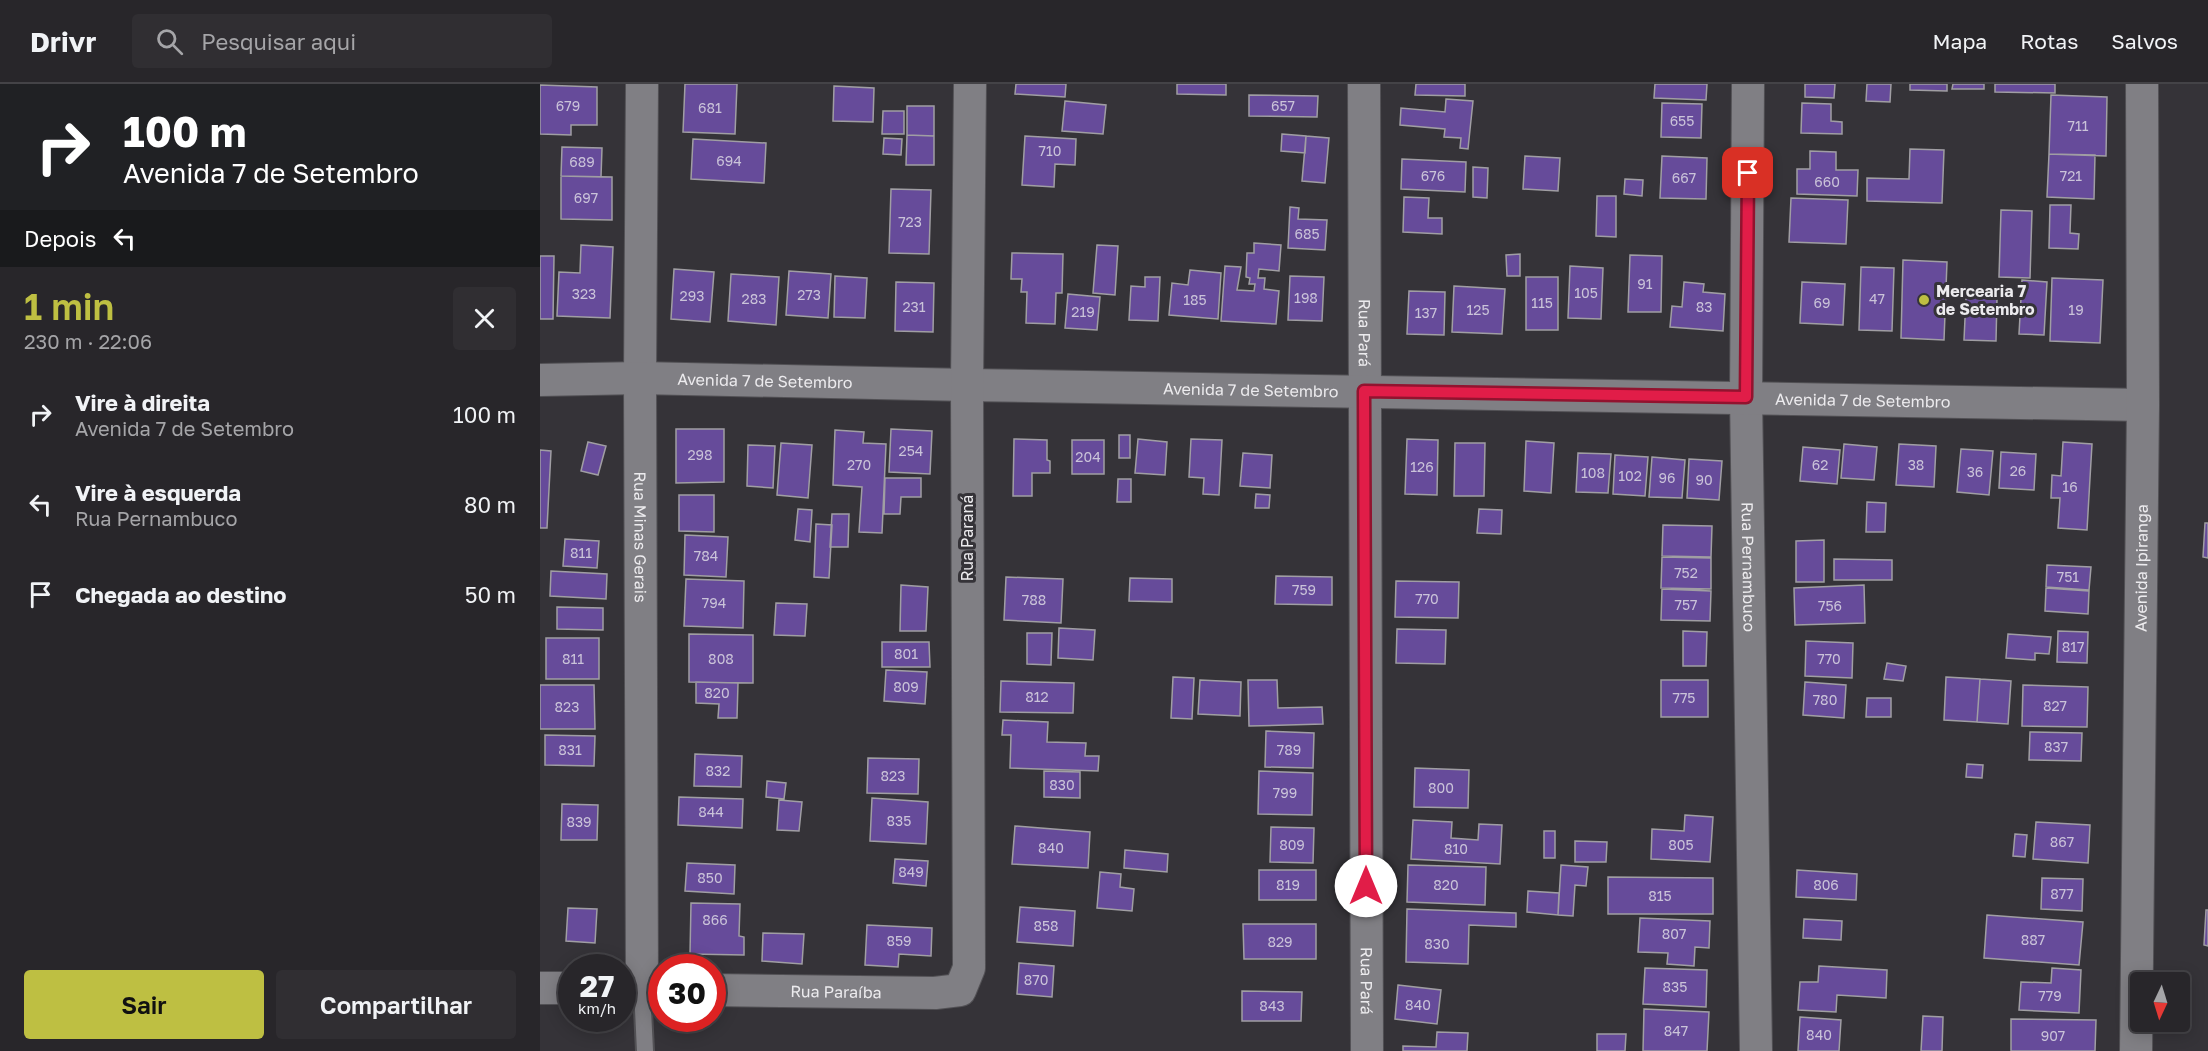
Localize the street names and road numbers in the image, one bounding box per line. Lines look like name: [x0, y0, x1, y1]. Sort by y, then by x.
street label: Rua Pará: [1355, 299, 1375, 367]
street label: Avenida 7 de Setembro: [677, 369, 853, 393]
street label: Avenida 7 de Setembro: [1163, 378, 1339, 401]
street label: Avenida 7 de Setembro: [1775, 389, 1951, 412]
street label: Rua Minas Gerais: [630, 471, 651, 603]
street label: Rua Paraná: [957, 495, 977, 581]
street label: Rua Pernambuco: [1738, 502, 1760, 632]
street label: Avenida Ipiranga: [2131, 504, 2152, 632]
street label: Rua Pará: [1357, 947, 1377, 1015]
street label: Rua Paraíba: [790, 981, 882, 1002]

